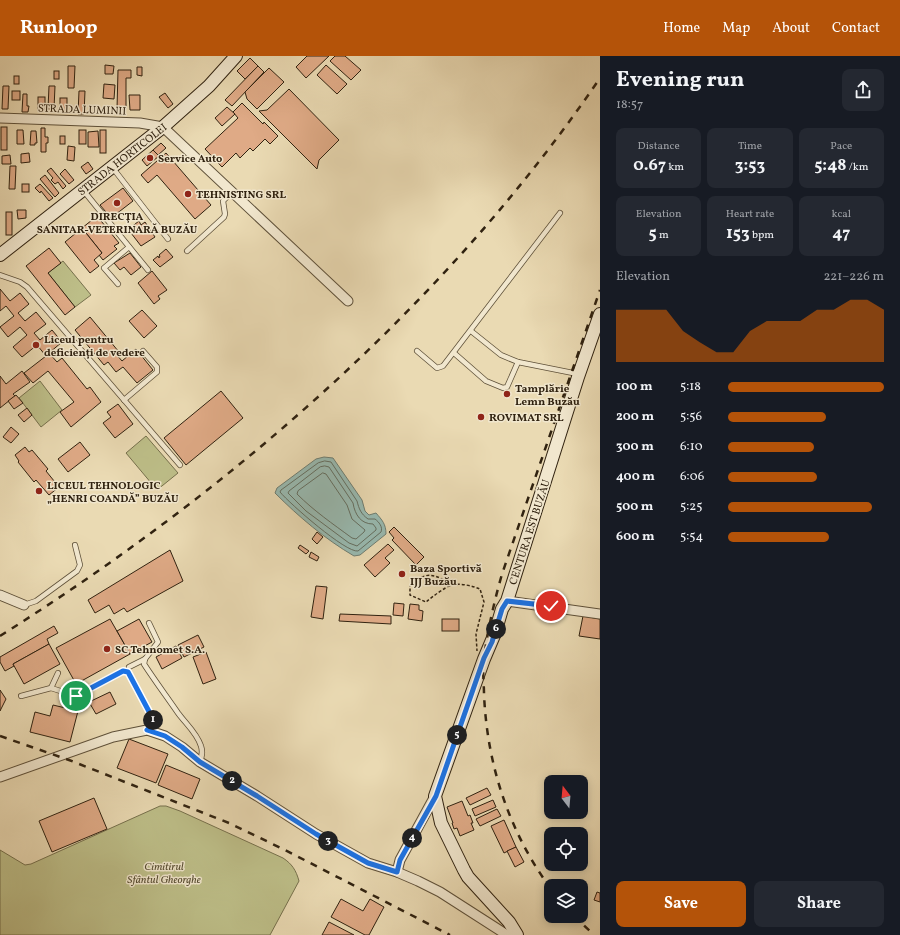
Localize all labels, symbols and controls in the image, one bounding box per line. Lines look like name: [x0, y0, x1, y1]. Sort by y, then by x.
text: Runloop: [20, 15, 97, 41]
text: Home: [663, 19, 700, 38]
text: Map: [722, 19, 750, 38]
text: About: [772, 19, 810, 38]
text: Contact: [832, 19, 880, 38]
text: Evening run: [616, 65, 745, 96]
button: share: [842, 69, 884, 111]
text: 18:57: [616, 96, 643, 114]
street label: STRADA LUMINII: [37, 101, 127, 120]
street label: STRADA HORTICOLEI: [75, 120, 171, 200]
text: Distance: [638, 139, 680, 154]
text: Time: [738, 139, 762, 154]
text: Pace: [830, 139, 852, 154]
place label: Service Auto: [158, 152, 222, 167]
marker: Service Auto: [145, 153, 155, 163]
text: 0.67: [633, 154, 666, 177]
text: 3:53: [735, 154, 765, 177]
text: 5:48: [814, 154, 847, 177]
text: km: [666, 160, 684, 175]
text: /km: [847, 160, 869, 175]
place label: TEHNISTING SRL: [196, 188, 286, 203]
marker: TEHNISTING SRL: [183, 189, 193, 199]
marker: DIRECŢIA SANITAR-VETERINARĂ BUZĂU: [112, 198, 122, 208]
text: Elevation: [636, 207, 682, 222]
text: Heart rate: [726, 207, 774, 222]
text: kcal: [832, 207, 851, 222]
place label: DIRECŢIA SANITAR-VETERINARĂ BUZĂU: [37, 210, 198, 238]
text: 5: [649, 222, 657, 245]
text: 153: [726, 222, 750, 245]
text: 47: [832, 222, 850, 245]
text: m: [657, 228, 669, 243]
text: bpm: [750, 228, 774, 243]
text: Elevation: [616, 268, 670, 286]
text: 221–226 m: [823, 268, 884, 286]
place label: Liceul pentru deficienți de vedere: [44, 333, 145, 361]
marker: Liceul pentru deficienți de vedere: [31, 340, 41, 350]
text: 100 m: [616, 378, 653, 396]
text: 5:18: [680, 378, 701, 396]
place label: Tamplărie Lemn Buzău: [515, 382, 580, 410]
marker: Tamplărie Lemn Buzău: [502, 389, 512, 399]
text: 200 m: [616, 408, 654, 426]
text: 5:56: [680, 408, 702, 426]
place label: ROVIMAT SRL: [489, 411, 564, 426]
marker: ROVIMAT SRL: [476, 412, 486, 422]
text: 300 m: [616, 438, 654, 456]
text: 6:10: [680, 438, 703, 456]
text: 400 m: [616, 468, 655, 486]
text: 6:06: [680, 468, 704, 486]
street label: CENTURA EST BUZĂU: [506, 478, 555, 587]
place label: LICEUL TEHNOLOGIC „HENRI COANDĂ” BUZĂU: [47, 479, 179, 507]
marker: LICEUL TEHNOLOGIC „HENRI COANDĂ” BUZĂU: [34, 486, 44, 496]
text: 500 m: [616, 498, 653, 516]
text: 5:25: [680, 498, 703, 516]
text: 600 m: [616, 528, 654, 546]
text: 5:54: [680, 528, 703, 546]
place label: Baza Sportivă IJJ Buzău: [410, 562, 482, 590]
marker: Baza Sportivă IJJ Buzău: [397, 569, 407, 579]
pin: [534, 589, 568, 623]
icon: check: [540, 595, 562, 617]
pin: 6: [486, 619, 506, 639]
text: 6: [493, 621, 499, 636]
place label: SC Tehnomet S.A.: [115, 643, 205, 658]
marker: SC Tehnomet S.A.: [102, 644, 112, 654]
pin: [59, 679, 93, 713]
icon: arrive: [65, 685, 87, 707]
pin: 1: [143, 710, 163, 730]
text: 1: [151, 712, 155, 727]
pin: 5: [447, 725, 467, 745]
text: 5: [454, 727, 460, 742]
pin: 2: [222, 771, 242, 791]
text: 2: [229, 773, 235, 788]
north arrow: [544, 775, 588, 819]
map controls: [544, 775, 588, 923]
button: locate: [544, 827, 588, 871]
pin: 4: [402, 828, 422, 848]
text: 4: [409, 830, 415, 845]
pin: 3: [318, 831, 338, 851]
text: 3: [325, 833, 331, 848]
park label: Cimitirul Sfântul Gheorghe: [127, 860, 201, 888]
button: layers: [544, 879, 588, 923]
button: Save: [616, 881, 746, 927]
button: Share: [754, 881, 884, 927]

